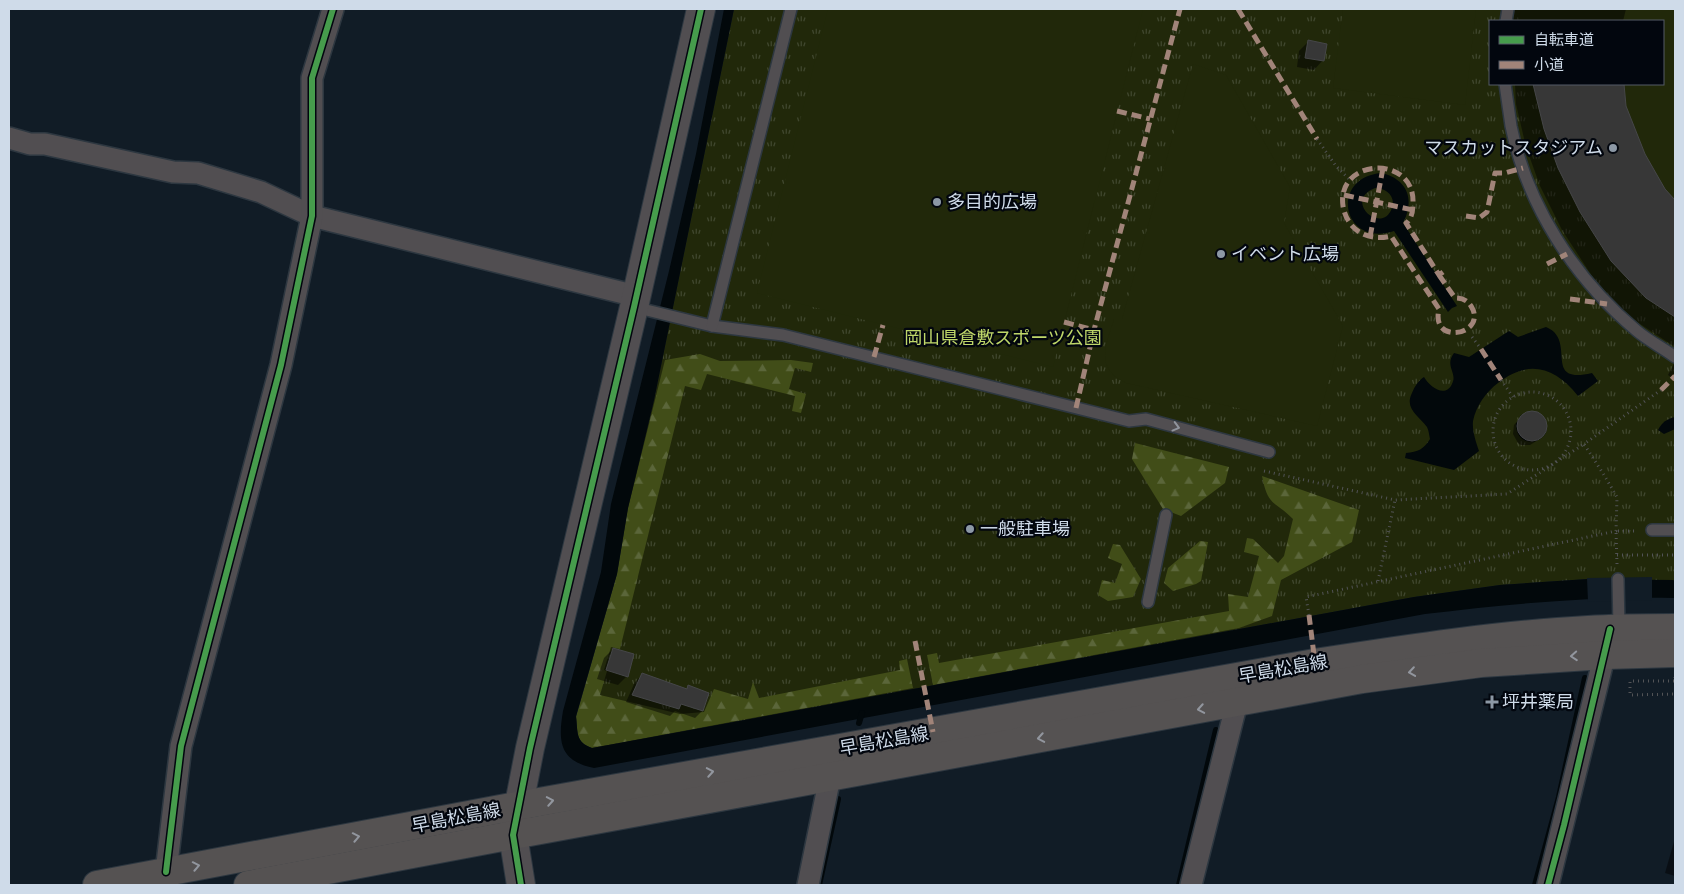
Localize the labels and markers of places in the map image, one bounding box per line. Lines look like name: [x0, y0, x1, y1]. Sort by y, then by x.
place label: マスカットスタジアム: [1424, 135, 1603, 160]
marker: マスカットスタジアム: [1607, 142, 1619, 154]
place label: 多目的広場: [947, 189, 1037, 214]
marker: 多目的広場: [931, 196, 943, 208]
place label: イベント広場: [1231, 241, 1339, 266]
marker: イベント広場: [1215, 248, 1227, 260]
place label: 一般駐車場: [980, 516, 1070, 541]
marker: 一般駐車場: [964, 523, 976, 535]
place label: 坪井薬局: [1502, 689, 1574, 714]
marker: 坪井薬局: [1486, 696, 1498, 708]

